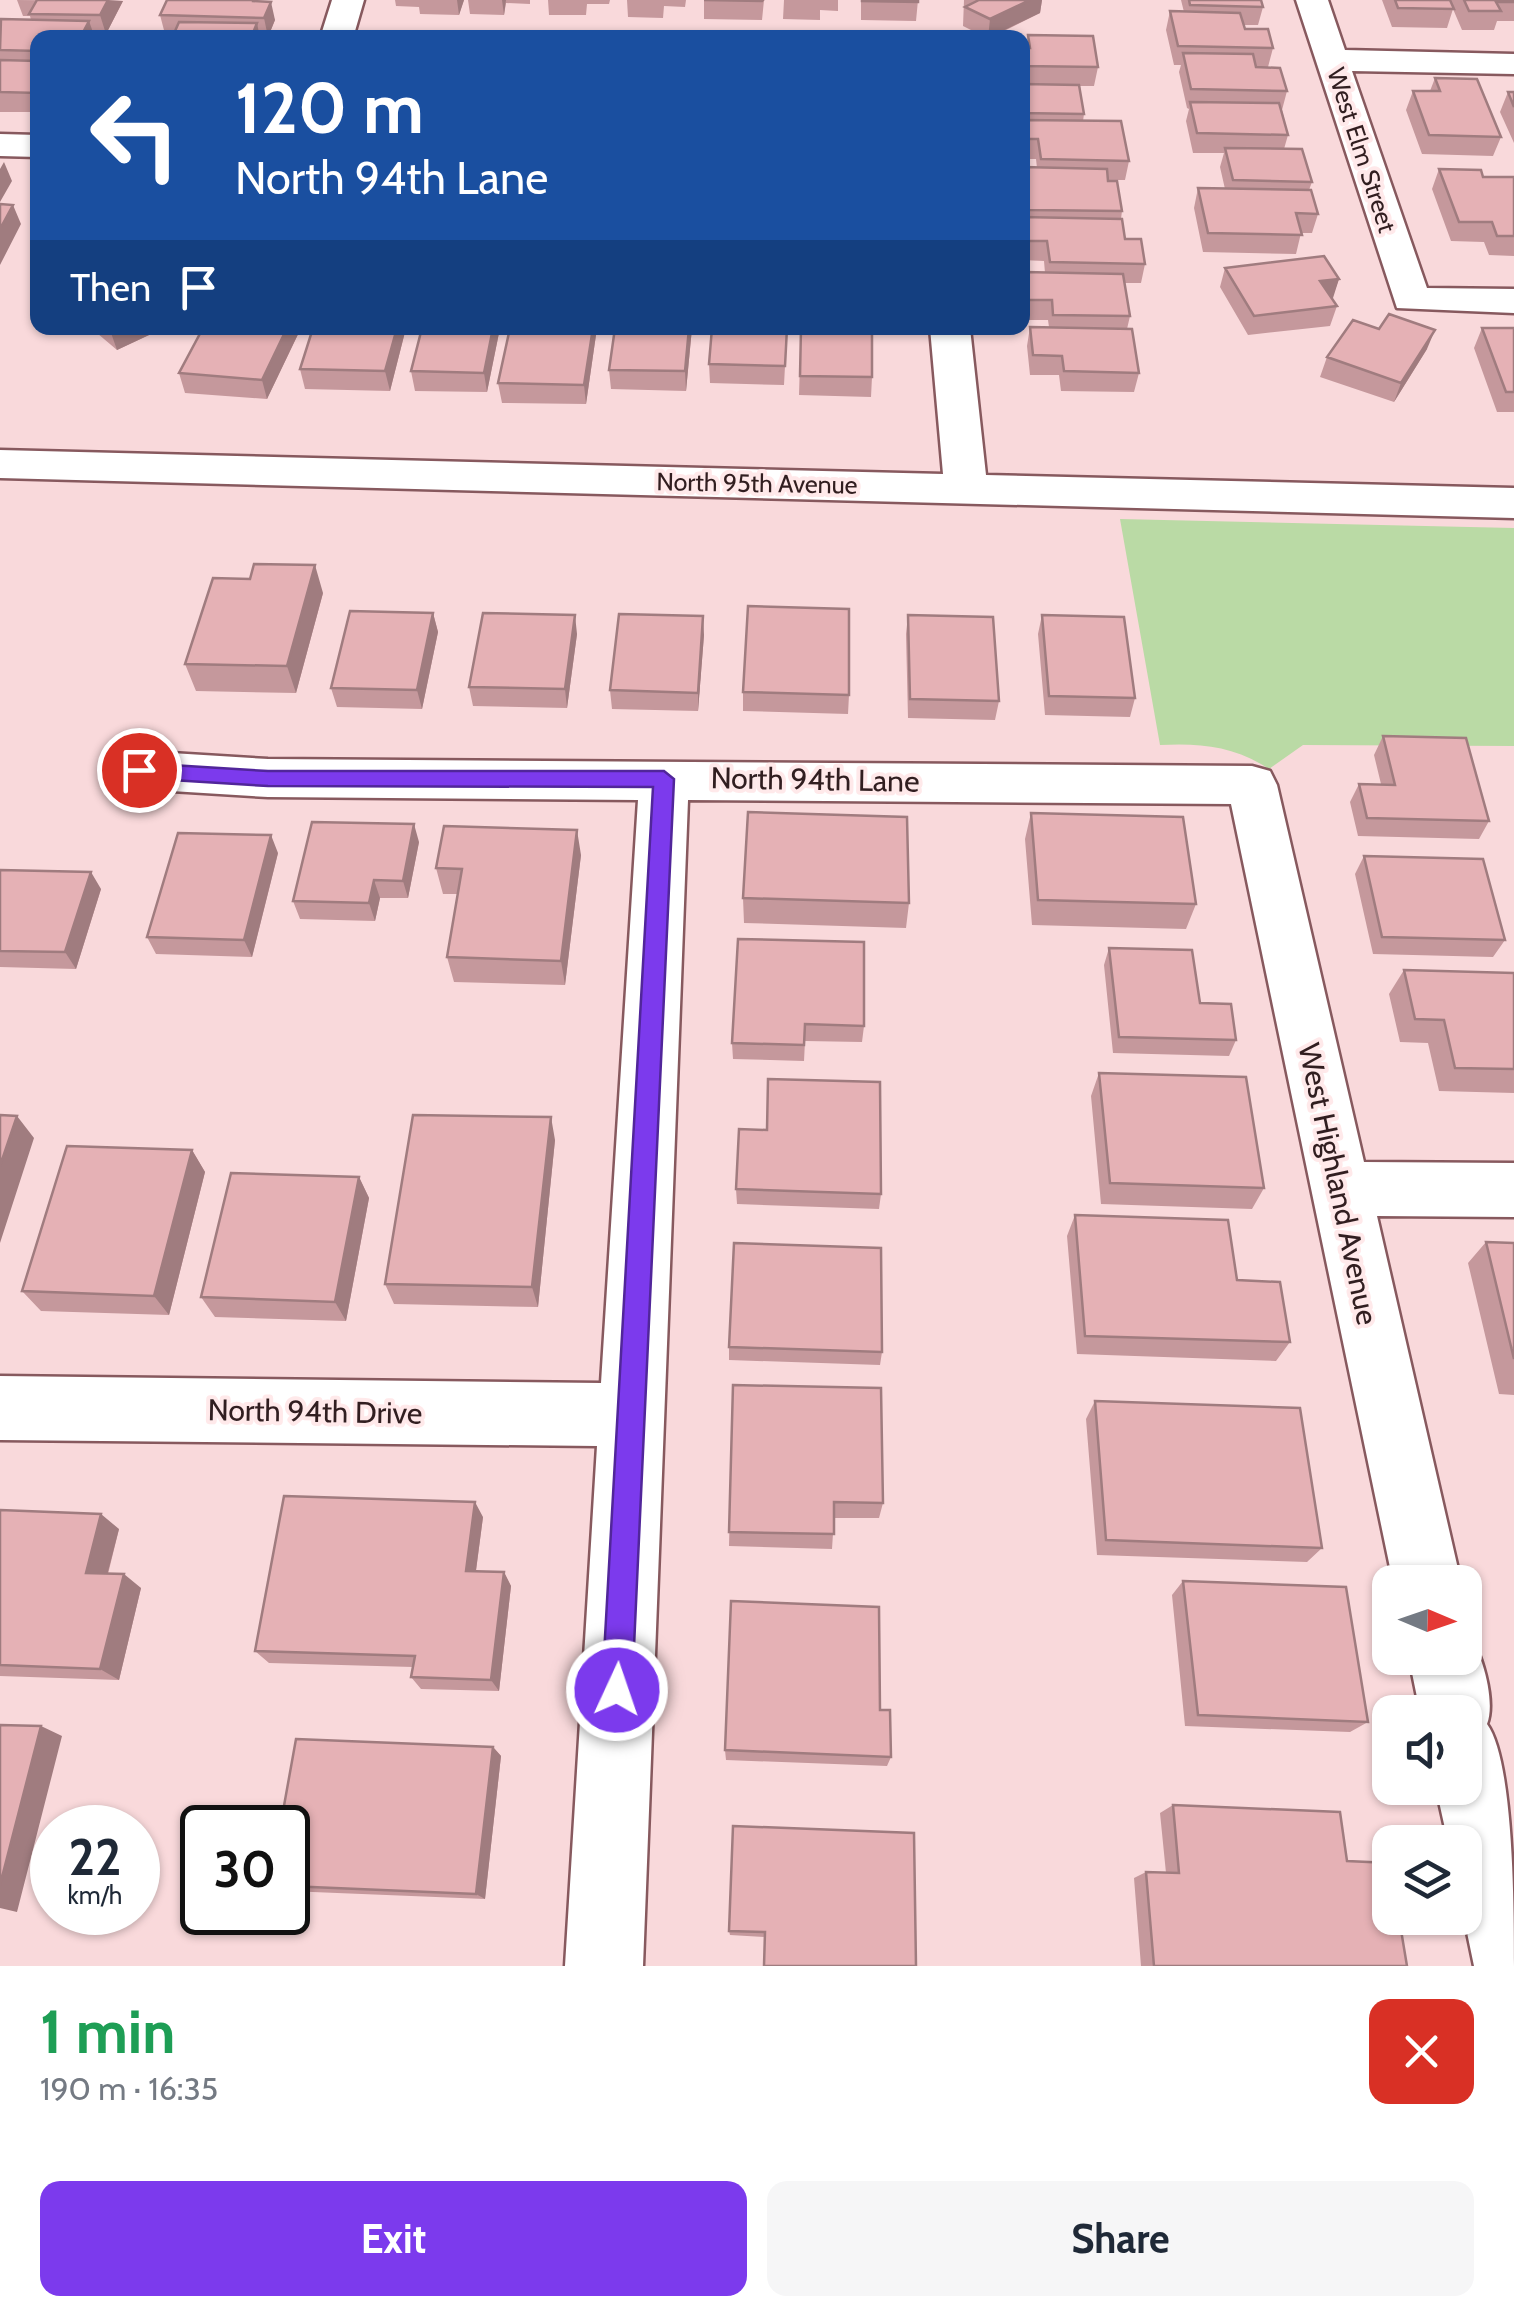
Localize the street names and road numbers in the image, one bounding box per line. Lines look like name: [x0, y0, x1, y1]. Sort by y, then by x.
street label: West Elm Street: [1321, 64, 1403, 237]
street label: North 95th Avenue: [656, 466, 858, 500]
street label: North 94th Lane: [710, 759, 920, 800]
street label: West Highland Avenue: [1291, 1040, 1386, 1328]
street label: North 94th Drive: [207, 1391, 423, 1432]

